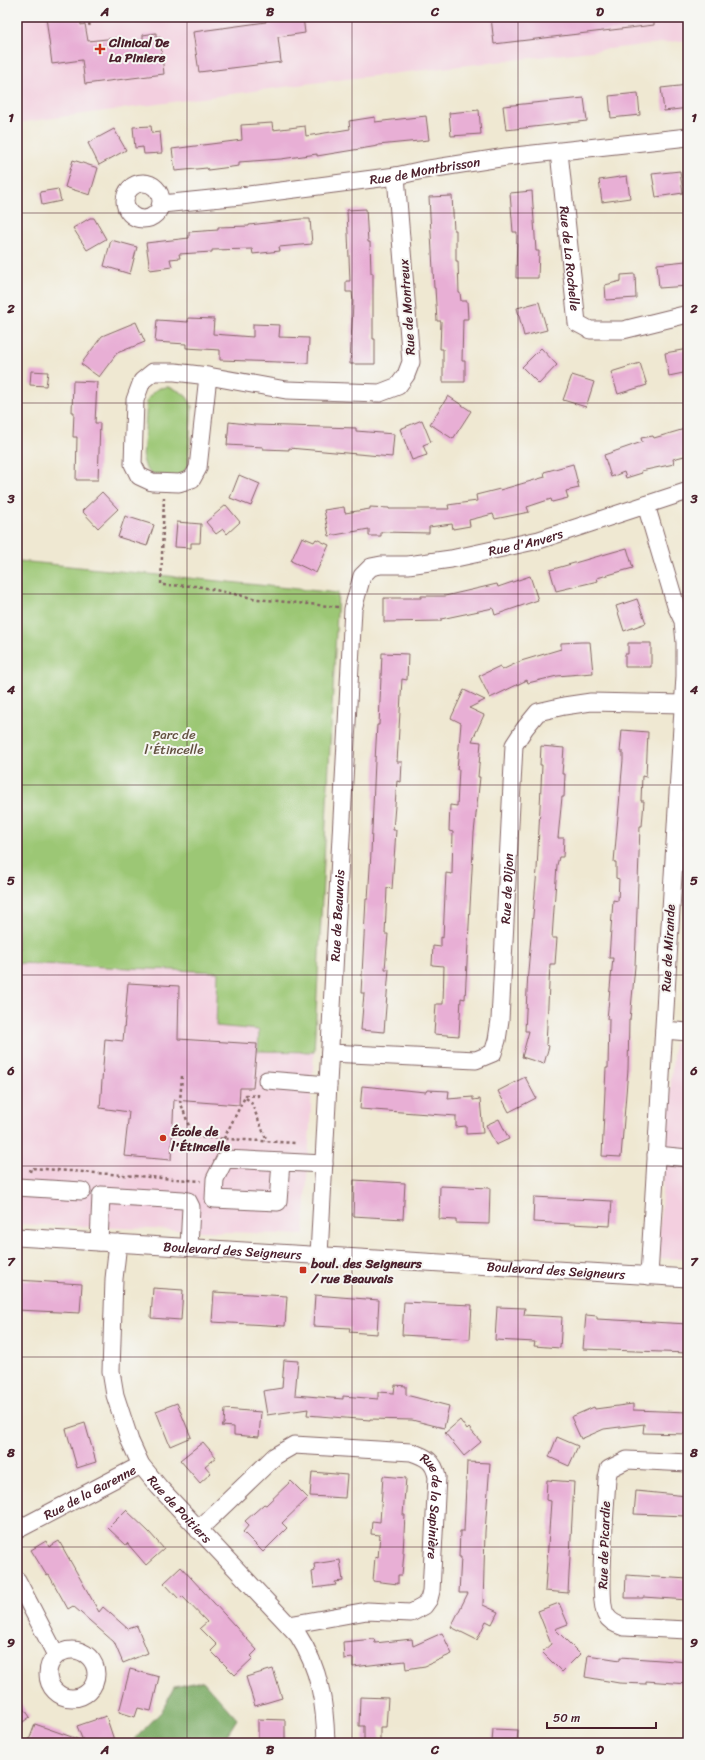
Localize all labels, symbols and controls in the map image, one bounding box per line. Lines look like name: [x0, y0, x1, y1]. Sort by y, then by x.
text: A: [100, 0, 109, 23]
text: B: [266, 0, 275, 23]
text: C: [430, 0, 440, 23]
text: D: [596, 0, 604, 23]
place label: Clinical De La Piniere: [108, 31, 170, 69]
marker: Clinical De La Piniere: [94, 43, 106, 55]
text: 1: [8, 106, 14, 129]
text: 1: [691, 106, 697, 129]
street label: Rue de Montbrisson: [368, 150, 482, 191]
street label: Rue de La Rochelle: [553, 205, 587, 312]
street label: Rue de Montreux: [392, 258, 422, 356]
text: 2: [6, 297, 15, 320]
text: 2: [689, 297, 698, 320]
text: 3: [6, 487, 15, 510]
text: 3: [689, 487, 698, 510]
street label: Rue d'Anvers: [486, 521, 566, 562]
text: 4: [6, 678, 16, 701]
text: 4: [689, 678, 699, 701]
park label: Parc de l'Étincelle: [145, 723, 203, 761]
street label: Rue de Dijon: [493, 853, 520, 924]
text: 5: [7, 869, 15, 892]
street label: Rue de Beauvais: [323, 869, 351, 962]
text: 5: [690, 869, 698, 892]
street label: Rue de Mirande: [654, 904, 682, 992]
text: 6: [6, 1059, 15, 1082]
text: 6: [689, 1059, 698, 1082]
place label: École de l'Étincelle: [170, 1120, 231, 1158]
marker: École de l'Étincelle: [158, 1133, 168, 1143]
street label: Boulevard des Seigneurs: [163, 1234, 304, 1266]
text: 7: [7, 1250, 16, 1273]
text: 7: [690, 1250, 699, 1273]
place label: boul. des Seigneurs / rue Beauvais: [310, 1252, 423, 1290]
street label: Boulevard des Seigneurs: [486, 1254, 627, 1286]
marker: boul. des Seigneurs / rue Beauvais: [298, 1265, 308, 1275]
text: 8: [6, 1441, 15, 1464]
text: 8: [689, 1441, 698, 1464]
street label: Rue de la Sapinière: [416, 1446, 449, 1560]
street label: Rue de la Garenne: [39, 1458, 140, 1526]
street label: Rue de Poitiers: [142, 1469, 218, 1549]
street label: Rue de Picardie: [591, 1500, 617, 1590]
text: 9: [7, 1631, 15, 1654]
text: 9: [690, 1631, 698, 1654]
scale bar: [547, 1704, 656, 1730]
text: 50 m: [553, 1707, 580, 1729]
text: A: [100, 1738, 109, 1760]
text: B: [266, 1738, 275, 1760]
text: C: [430, 1738, 440, 1760]
text: D: [596, 1738, 604, 1760]

